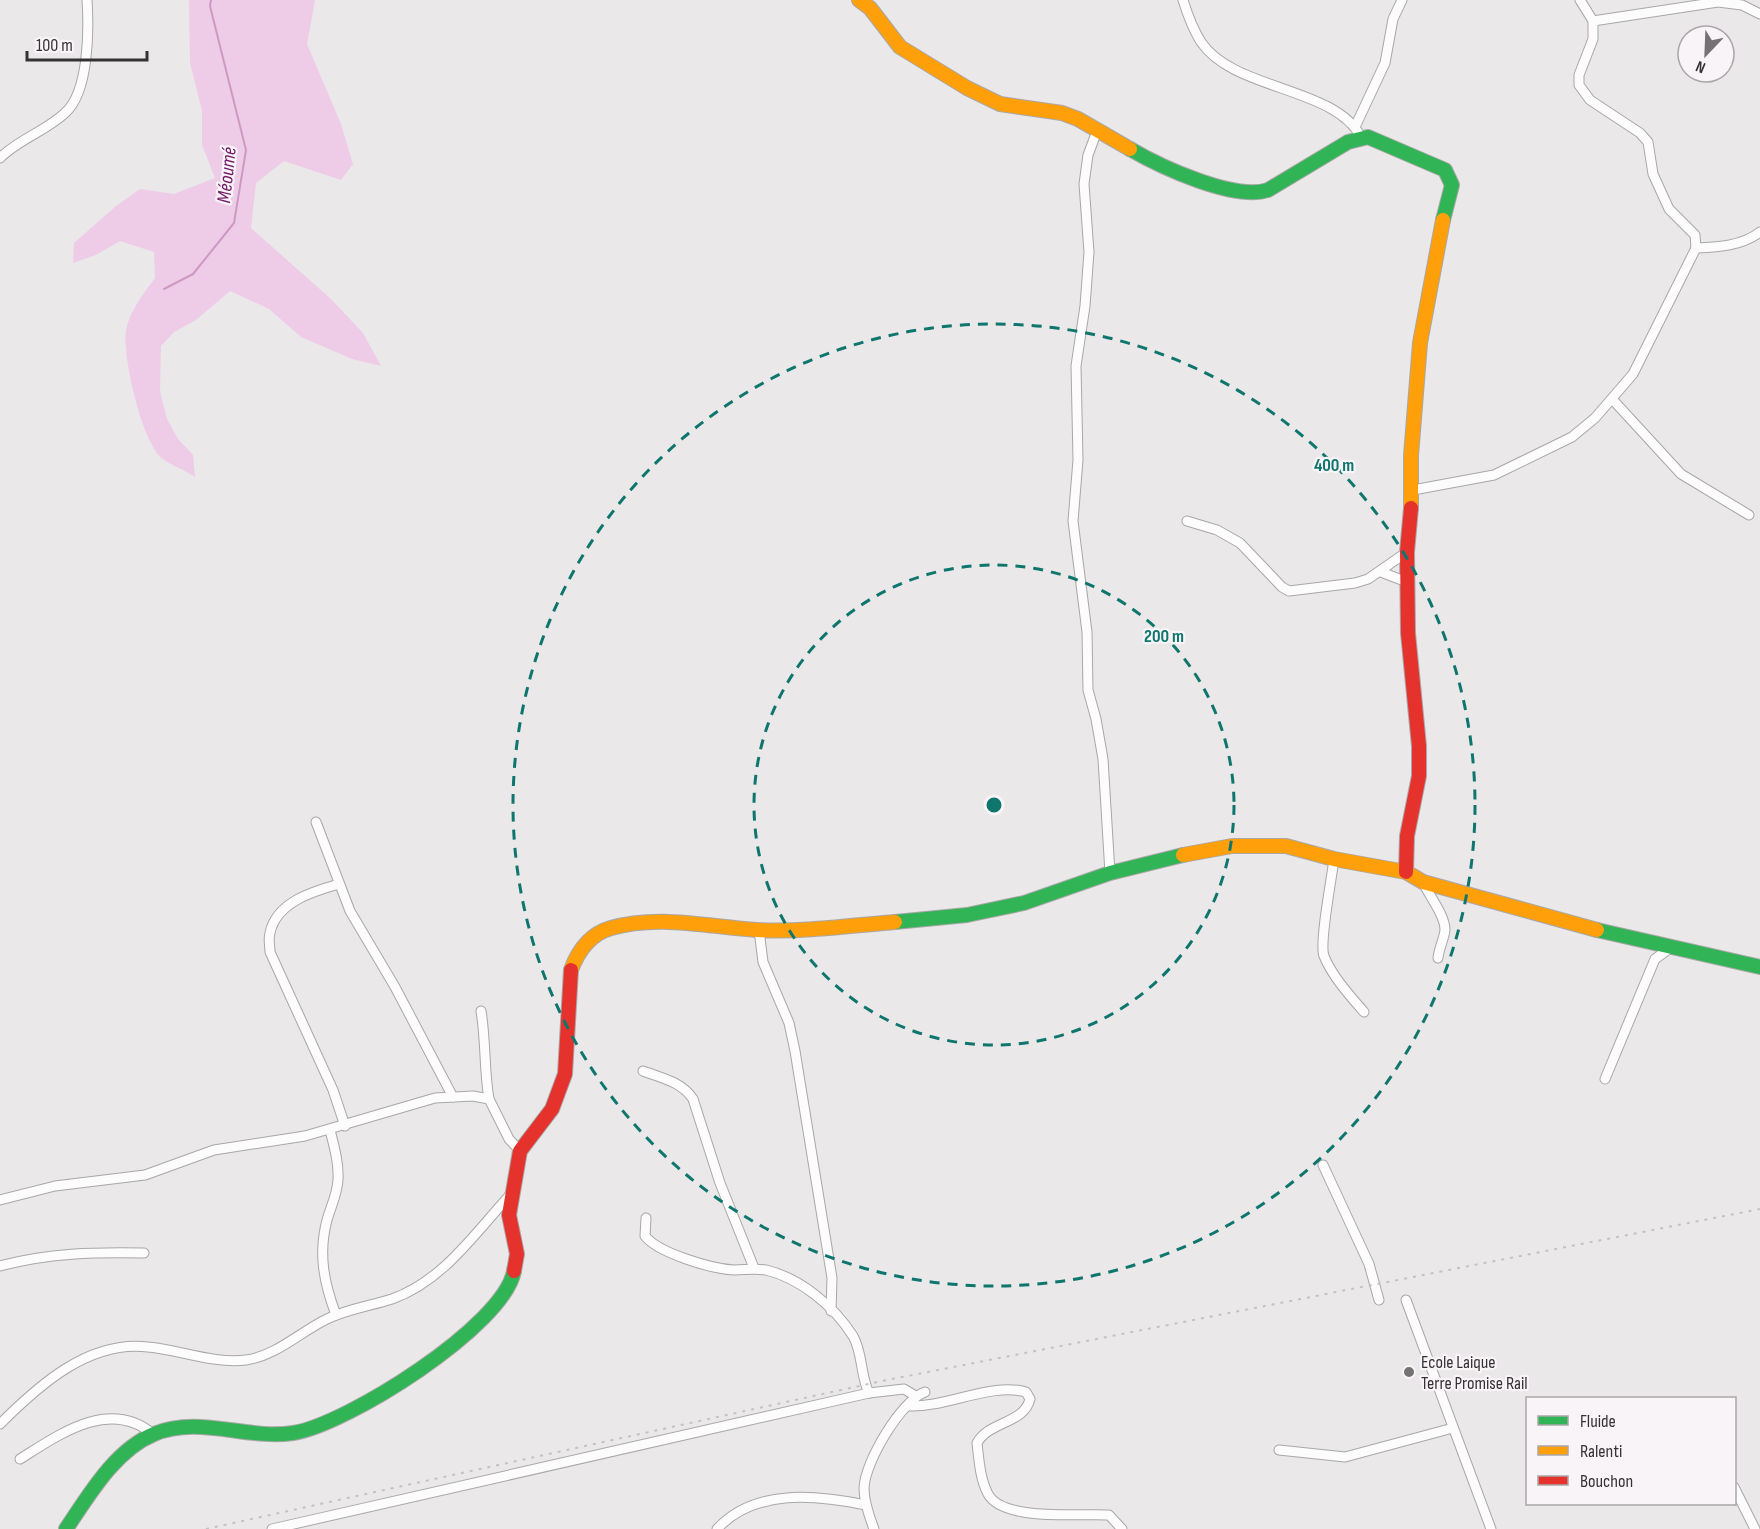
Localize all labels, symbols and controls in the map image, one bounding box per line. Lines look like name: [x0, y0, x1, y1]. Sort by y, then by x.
scale bar: [27, 24, 147, 62]
north arrow: [1676, 24, 1736, 84]
text: 100 m: [36, 35, 73, 56]
text: N: [1693, 56, 1708, 77]
water label: Méoumé: [212, 146, 242, 204]
text: 400 m: [1314, 455, 1354, 476]
text: 200 m: [1144, 626, 1184, 647]
centre of rings: [984, 795, 1004, 815]
place label: Ecole Laique Terre Promise Rail: [1421, 1352, 1528, 1394]
marker: Ecole Laique Terre Promise Rail: [1402, 1365, 1416, 1379]
legend: [1526, 1397, 1736, 1505]
text: Fluide: [1580, 1411, 1616, 1432]
text: Ralenti: [1580, 1441, 1622, 1462]
text: Bouchon: [1580, 1471, 1633, 1492]

